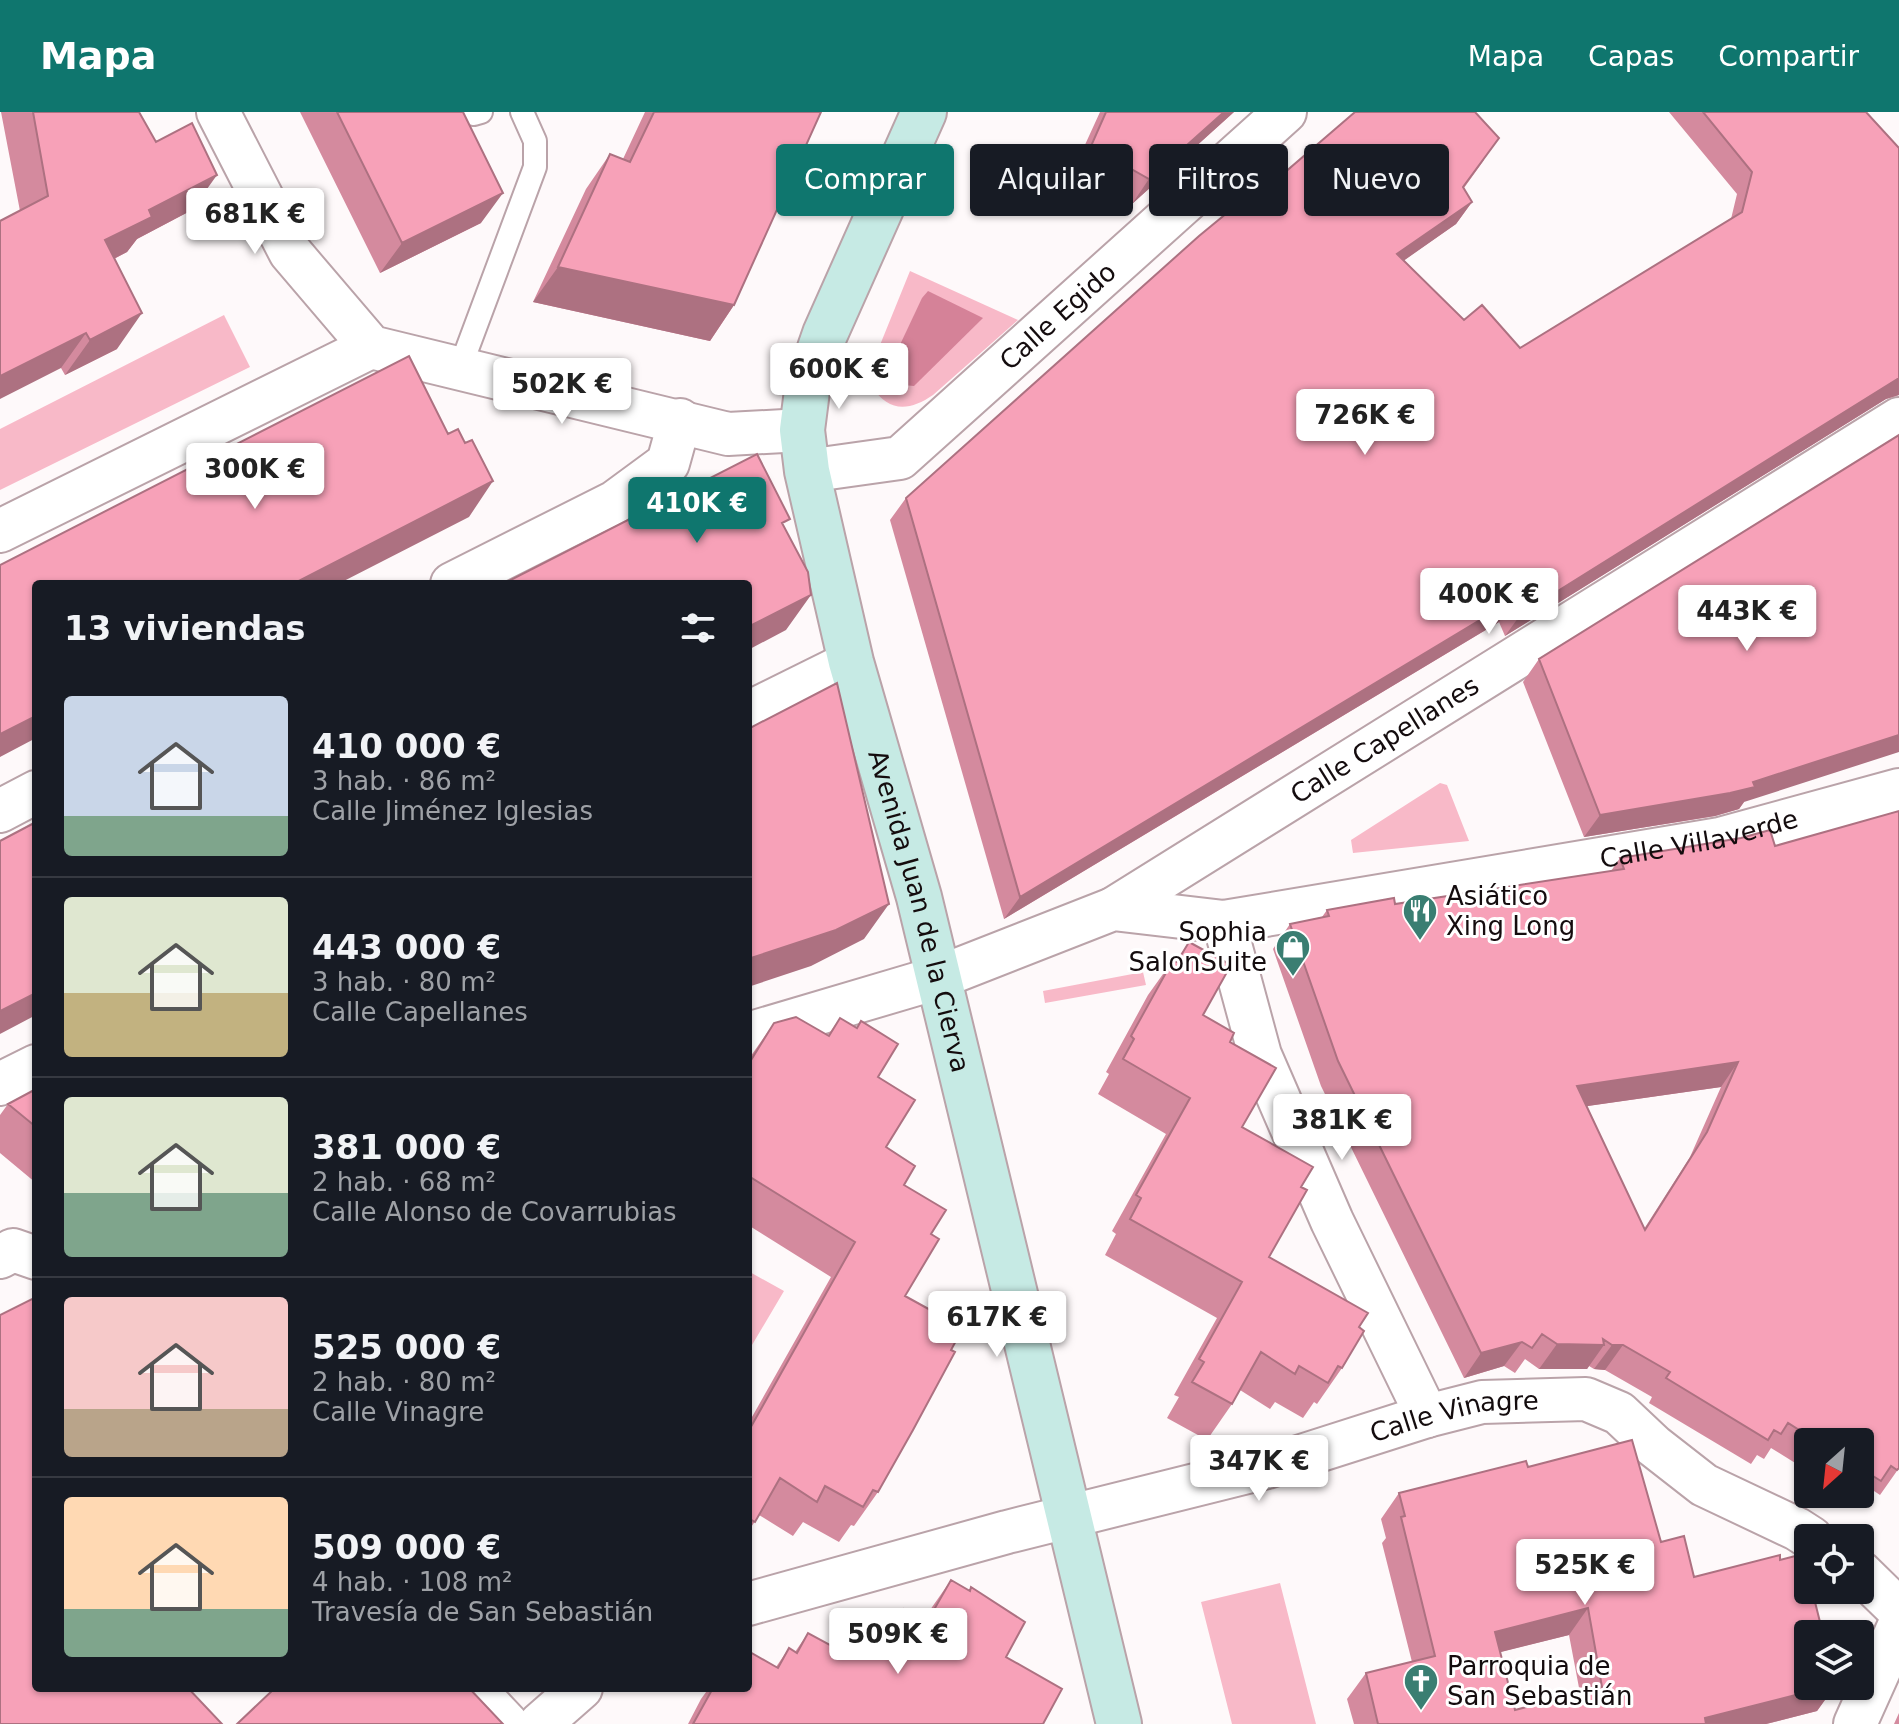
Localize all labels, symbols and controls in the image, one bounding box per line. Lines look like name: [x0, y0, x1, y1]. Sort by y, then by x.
text: Mapa: [40, 34, 156, 78]
text: Mapa: [1468, 40, 1544, 73]
text: Capas: [1588, 40, 1674, 73]
text: Compartir: [1718, 40, 1859, 73]
chip: Comprar: [776, 144, 954, 216]
chip: Alquilar: [970, 144, 1133, 216]
chip: Filtros: [1149, 144, 1288, 216]
chip: Nuevo: [1304, 144, 1449, 216]
pin: 681K €: [190, 188, 320, 256]
text: 681K €: [204, 199, 306, 229]
street label: Calle Egido: [994, 256, 1122, 376]
pin: 600K €: [774, 343, 904, 411]
text: 600K €: [788, 354, 890, 384]
pin: 502K €: [497, 358, 627, 426]
text: 502K €: [511, 369, 613, 399]
pin: 726K €: [1300, 389, 1430, 457]
text: 726K €: [1314, 400, 1416, 430]
pin: 300K €: [190, 443, 320, 511]
text: 300K €: [204, 454, 306, 484]
pin: 410K €: [632, 477, 762, 545]
text: 410K €: [646, 488, 748, 518]
pin: 400K €: [1424, 568, 1554, 636]
text: 400K €: [1438, 579, 1540, 609]
pin: 443K €: [1682, 585, 1812, 653]
text: 443K €: [1696, 596, 1798, 626]
icon: filters: [676, 606, 720, 650]
text: 13 viviendas: [64, 608, 306, 648]
street label: Calle Capellanes: [1285, 670, 1484, 810]
text: 410 000 €: [312, 726, 501, 766]
icon: home: [128, 728, 224, 824]
street label: Avenida Juan de la Cierva: [862, 746, 976, 1076]
text: 3 hab. · 86 m²: [312, 766, 496, 796]
text: Calle Jiménez Iglesias: [312, 796, 593, 826]
street label: Calle Villaverde: [1597, 803, 1801, 874]
place label: Asiático Xing Long: [1446, 881, 1575, 941]
restaurant icon: Asiático Xing Long: [1401, 892, 1439, 942]
place label: Sophia SalonSuite: [1129, 917, 1267, 977]
text: 443 000 €: [312, 927, 501, 967]
shop icon: Sophia SalonSuite: [1274, 928, 1312, 978]
icon: home: [128, 929, 224, 1025]
text: 3 hab. · 80 m²: [312, 967, 496, 997]
text: Calle Capellanes: [312, 997, 528, 1027]
pin: 381K €: [1277, 1094, 1407, 1162]
text: 381K €: [1291, 1105, 1393, 1135]
text: 381 000 €: [312, 1127, 501, 1167]
icon: home: [128, 1129, 224, 1225]
text: 2 hab. · 68 m²: [312, 1167, 496, 1197]
text: Calle Alonso de Covarrubias: [312, 1197, 677, 1227]
pin: 617K €: [932, 1291, 1062, 1359]
text: 617K €: [946, 1302, 1048, 1332]
text: 525 000 €: [312, 1327, 501, 1367]
icon: home: [128, 1329, 224, 1425]
text: 2 hab. · 80 m²: [312, 1367, 496, 1397]
street label: Calle Vinagre: [1366, 1385, 1539, 1448]
text: Calle Vinagre: [312, 1397, 484, 1427]
north arrow: [1794, 1428, 1874, 1508]
map controls: [1794, 1428, 1874, 1700]
pin: 347K €: [1194, 1435, 1324, 1503]
text: 347K €: [1208, 1446, 1310, 1476]
button: locate: [1794, 1524, 1874, 1604]
text: 509 000 €: [312, 1527, 501, 1567]
icon: home: [128, 1529, 224, 1625]
pin: 525K €: [1520, 1539, 1650, 1607]
text: 525K €: [1534, 1550, 1636, 1580]
text: 4 hab. · 108 m²: [312, 1567, 512, 1597]
text: Travesía de San Sebastián: [312, 1597, 653, 1627]
pin: 509K €: [833, 1608, 963, 1676]
text: 509K €: [847, 1619, 949, 1649]
button: layers: [1794, 1620, 1874, 1700]
place label: Parroquia de San Sebastián: [1447, 1651, 1633, 1711]
church icon: Parroquia de San Sebastián: [1402, 1662, 1440, 1712]

